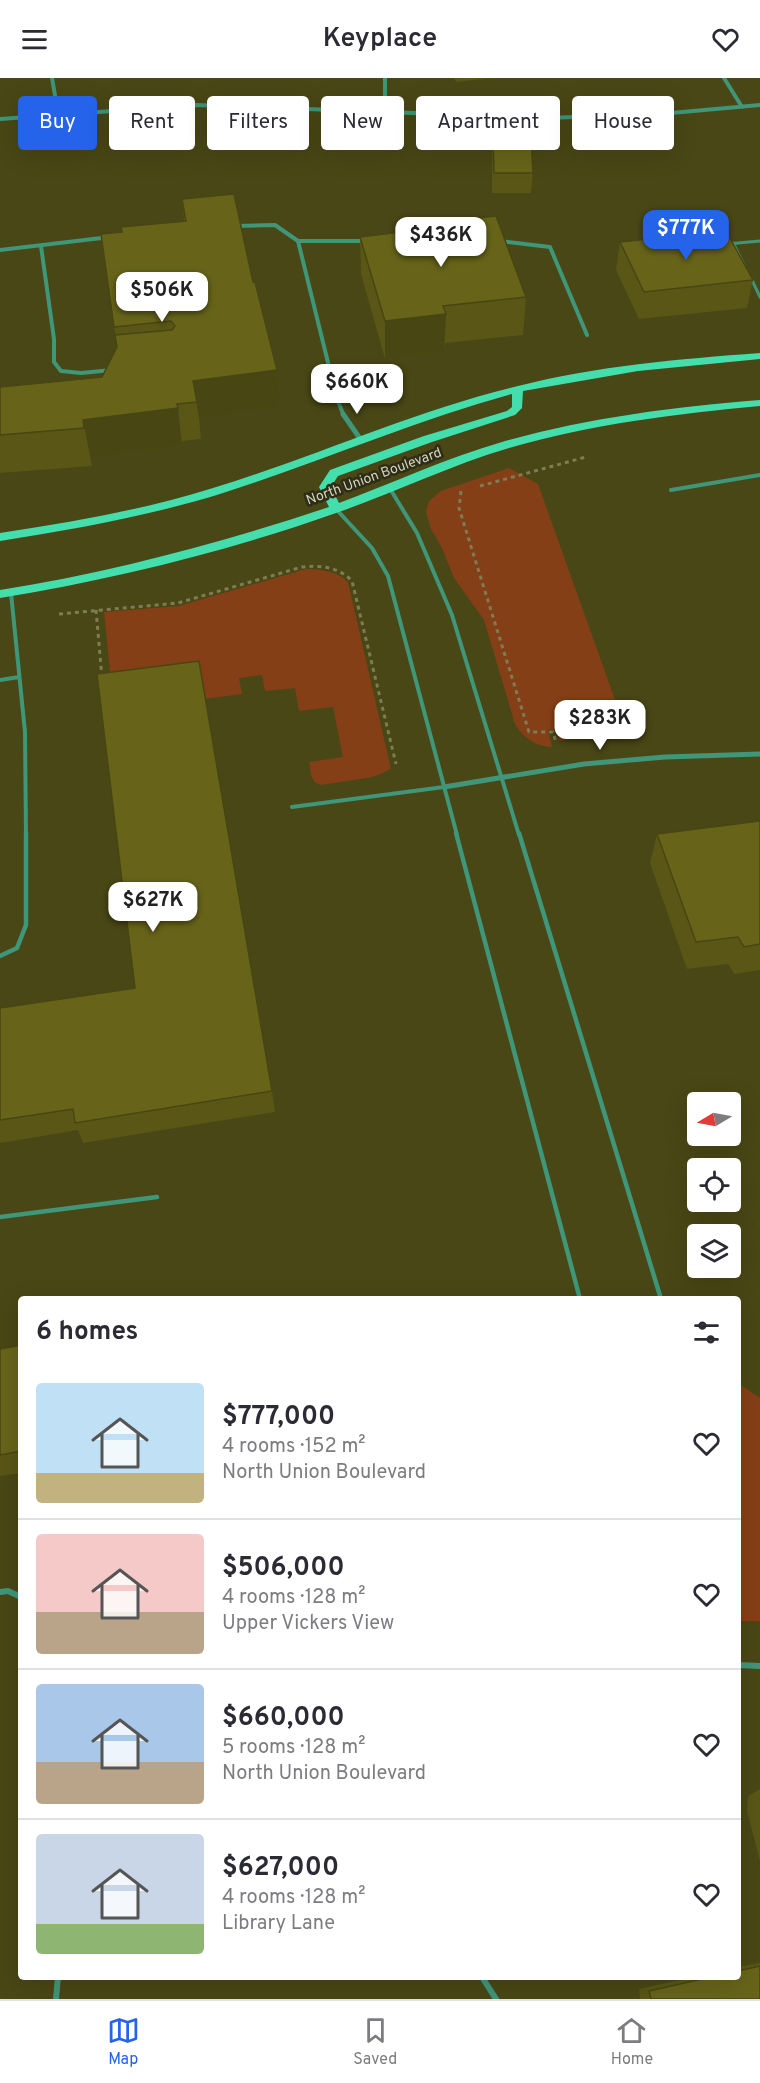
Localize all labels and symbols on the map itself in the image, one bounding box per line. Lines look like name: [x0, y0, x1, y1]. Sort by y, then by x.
pin: $777K: [644, 210, 728, 261]
pin: $436K: [399, 217, 483, 268]
pin: $506K: [120, 272, 204, 323]
pin: $660K: [315, 364, 399, 415]
street label: North Union Boulevard: [304, 445, 444, 509]
pin: $283K: [558, 700, 642, 751]
pin: $627K: [111, 882, 195, 933]
north arrow: [687, 1092, 741, 1146]

